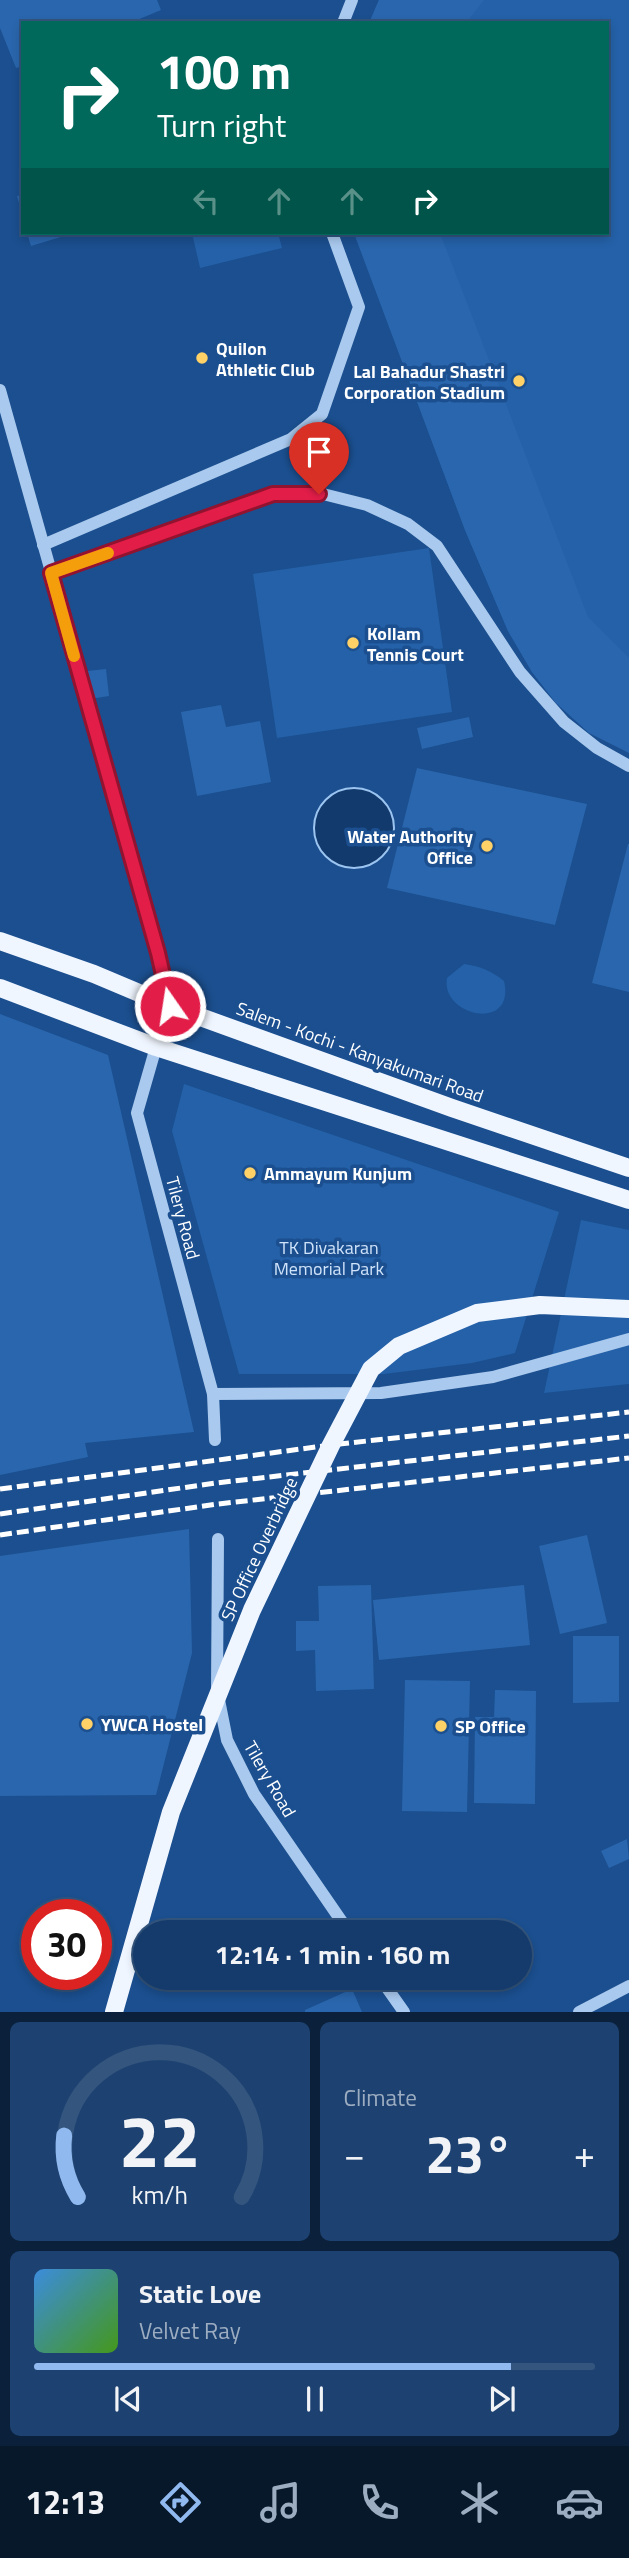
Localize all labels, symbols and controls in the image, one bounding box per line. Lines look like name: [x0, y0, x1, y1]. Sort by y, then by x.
text: 100 m: [157, 33, 291, 108]
icon: right: [42, 49, 133, 140]
text: Turn right: [157, 101, 286, 149]
icon: left: [187, 182, 225, 220]
icon: ahead: [260, 182, 298, 220]
icon: ahead: [333, 182, 371, 220]
icon: right: [406, 182, 444, 220]
place label: Quilon Athletic Club: [216, 335, 315, 383]
marker: Quilon Athletic Club: [194, 350, 210, 366]
place label: Lal Bahadur Shastri Corporation Stadium: [344, 358, 505, 406]
marker: Lal Bahadur Shastri Corporation Stadium: [511, 373, 527, 389]
pin: [289, 422, 349, 494]
icon: arrive: [300, 433, 338, 471]
place label: Kollam Tennis Court: [367, 620, 464, 668]
marker: Kollam Tennis Court: [345, 635, 361, 651]
place label: Water Authority Office: [347, 823, 473, 871]
marker: Water Authority Office: [479, 838, 495, 854]
position arrow: [133, 969, 207, 1043]
street label: Salem - Kochi - Kanyakumari Road: [233, 995, 487, 1109]
place label: Ammayum Kunjum: [264, 1160, 412, 1187]
marker: Ammayum Kunjum: [242, 1165, 258, 1181]
street label: Tilery Road: [159, 1174, 207, 1262]
park label: TK Divakaran Memorial Park: [274, 1234, 385, 1282]
street label: SP Office Overbridge: [214, 1473, 304, 1625]
place label: YWCA Hostel: [101, 1711, 203, 1738]
place label: SP Office: [455, 1713, 526, 1740]
marker: YWCA Hostel: [79, 1716, 95, 1732]
marker: SP Office: [433, 1718, 449, 1734]
street label: Tilery Road: [237, 1736, 303, 1822]
speed limit sign: 30: [21, 1899, 112, 1990]
text: 12:14 · 1 min · 160 m: [215, 1935, 450, 1974]
text: Climate: [344, 2080, 417, 2115]
text: 22: [119, 2086, 201, 2196]
text: 23°: [426, 2114, 513, 2193]
text: −: [344, 2125, 365, 2183]
text: +: [574, 2125, 595, 2183]
text: km/h: [131, 2176, 188, 2214]
text: Static Love: [139, 2274, 261, 2313]
text: Velvet Ray: [139, 2313, 241, 2348]
icon: previous: [109, 2380, 147, 2418]
icon: pause: [296, 2380, 334, 2418]
icon: next: [483, 2380, 521, 2418]
text: 12:13: [25, 2478, 105, 2526]
icon: directions: [156, 2478, 205, 2527]
icon: music: [256, 2478, 305, 2527]
icon: phone: [355, 2478, 404, 2527]
icon: climate: [455, 2478, 504, 2527]
icon: car: [555, 2478, 604, 2527]

